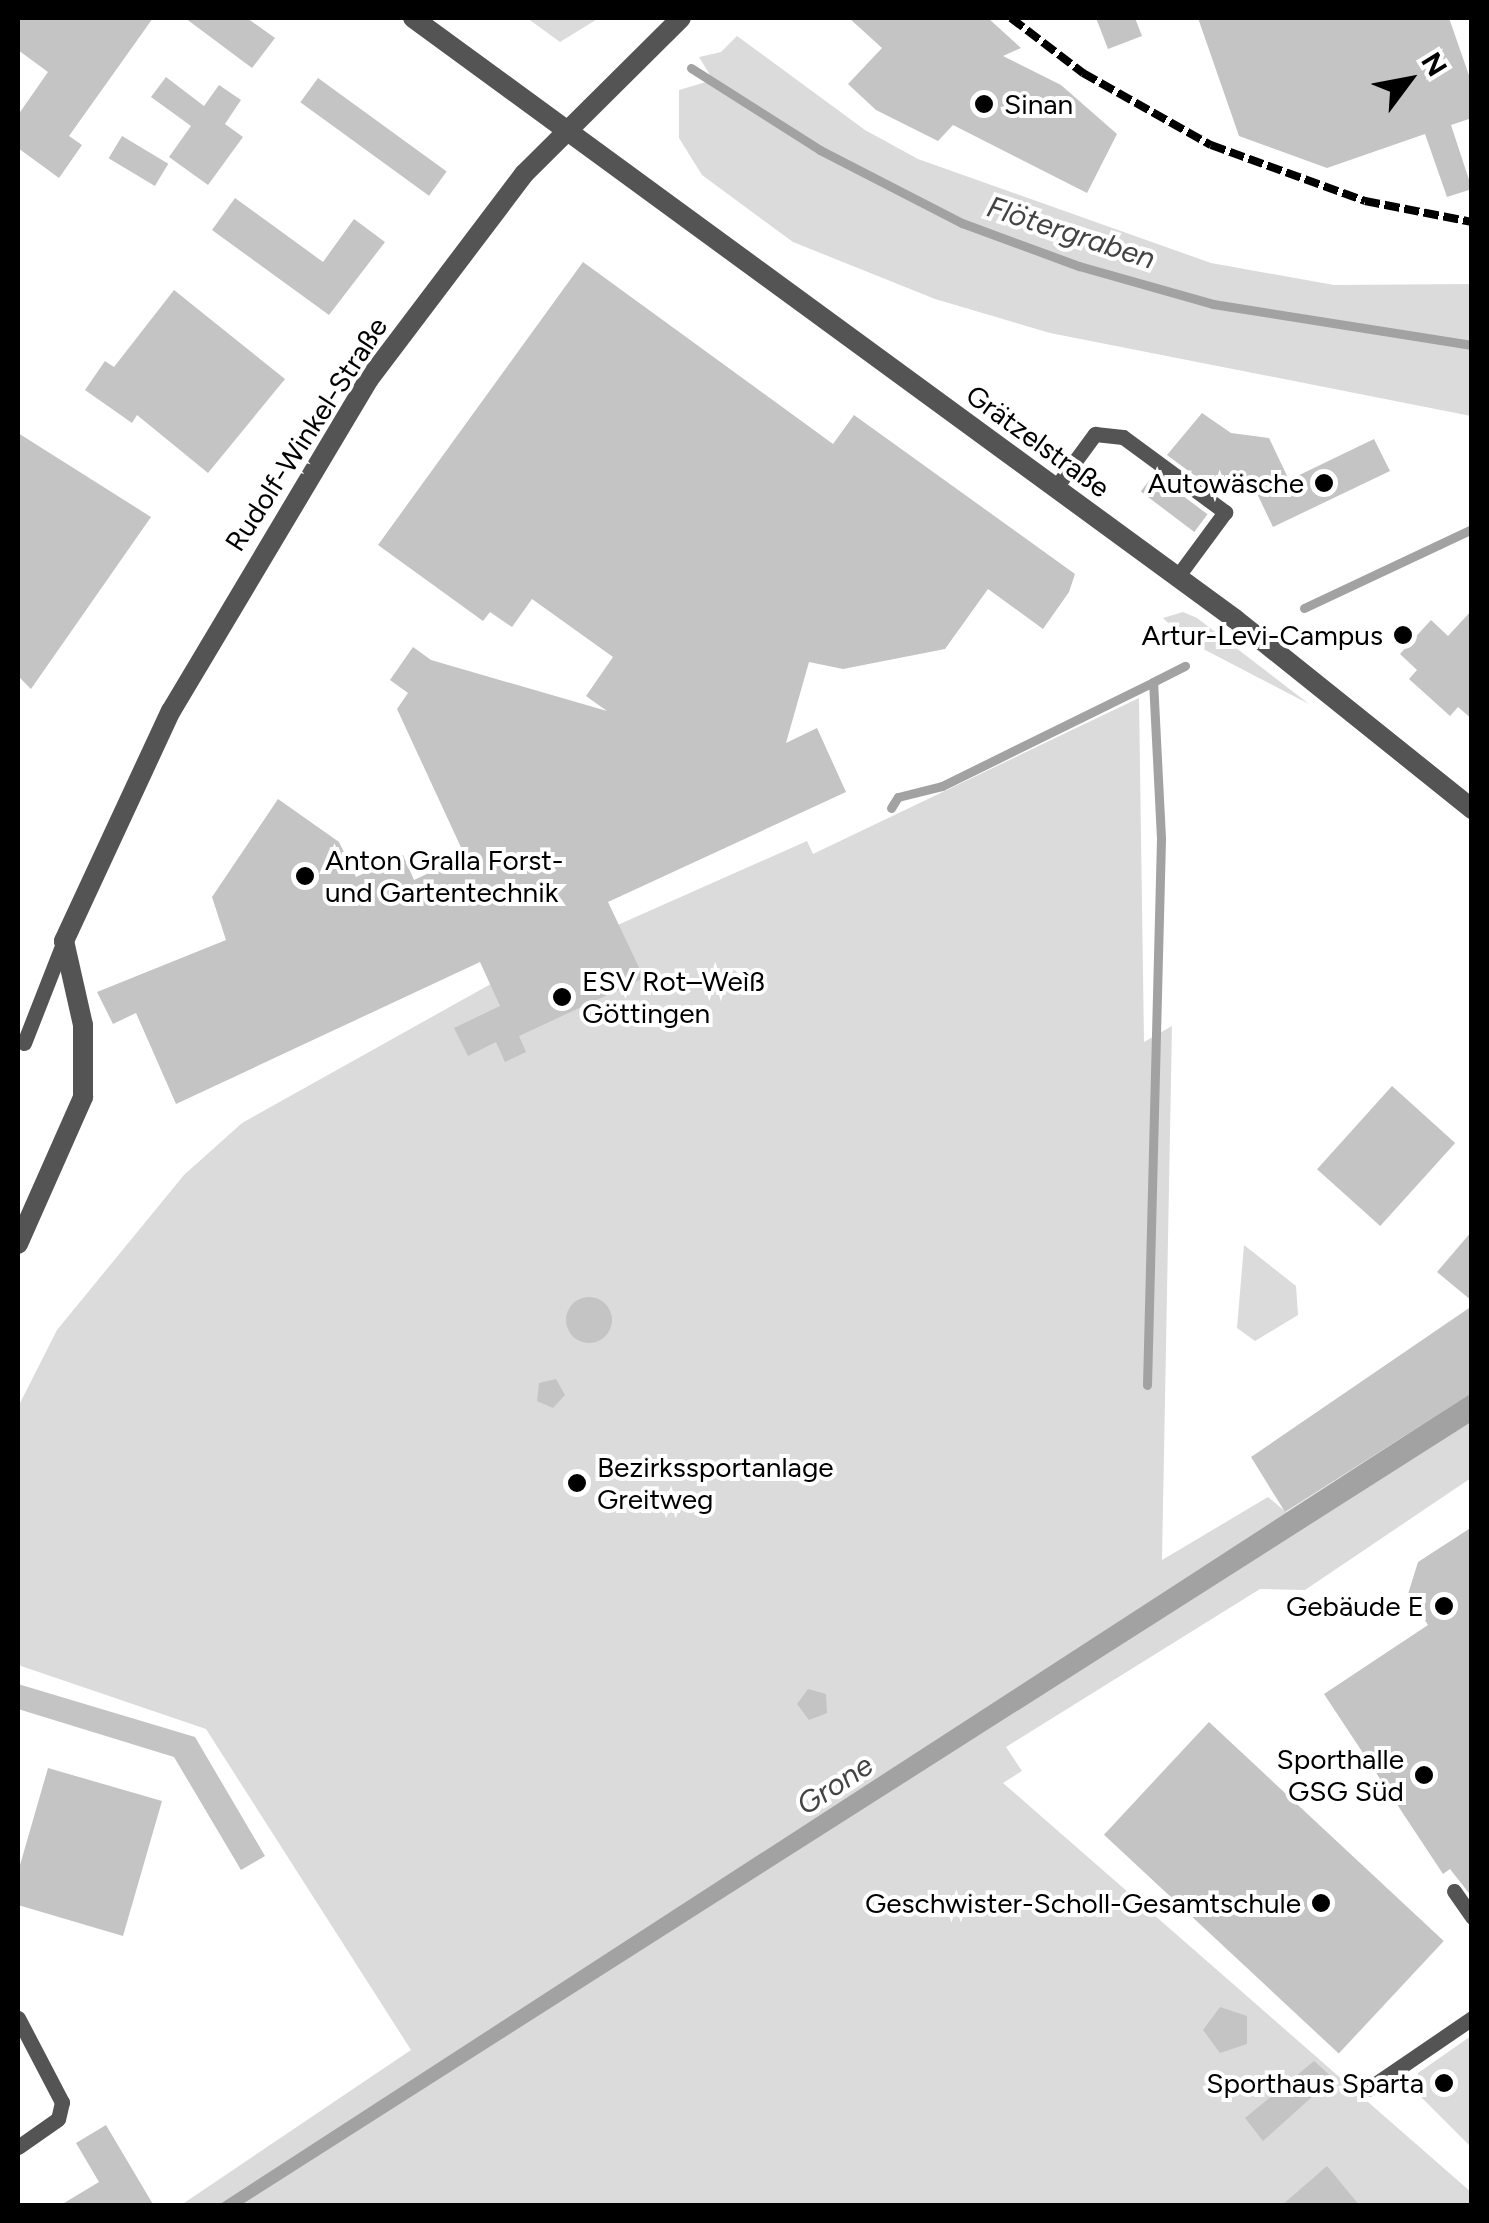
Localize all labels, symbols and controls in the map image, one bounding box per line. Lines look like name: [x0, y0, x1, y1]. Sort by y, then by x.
north arrow: [1359, 30, 1459, 130]
text: N: [1414, 46, 1455, 82]
place label: Sinan: [1004, 87, 1073, 121]
marker: Sinan: [973, 93, 995, 115]
water label: Flötergraben: [982, 189, 1160, 277]
street label: Rudolf-Winkel-Straße: [218, 311, 394, 557]
street label: Grätzelstraße: [960, 378, 1116, 504]
place label: Autowäsche: [1148, 466, 1304, 500]
marker: Autowäsche: [1313, 472, 1335, 494]
place label: Artur-Levi-Campus: [1142, 618, 1383, 652]
marker: Artur-Levi-Campus: [1392, 624, 1414, 646]
place label: Anton Gralla Forst- und Gartentechnik: [325, 843, 563, 909]
marker: Anton Gralla Forst- und Gartentechnik: [294, 865, 316, 887]
place label: ESV Rot–Weìß Göttingen: [582, 964, 765, 1030]
marker: ESV Rot–Weìß Göttingen: [551, 986, 573, 1008]
place label: Bezirkssportanlage Greitweg: [597, 1450, 834, 1516]
marker: Bezirkssportanlage Greitweg: [566, 1472, 588, 1494]
place label: Gebäude E: [1286, 1589, 1424, 1623]
marker: Gebäude E: [1433, 1595, 1455, 1617]
place label: Sporthalle GSG Süd: [1276, 1742, 1404, 1808]
water label: Grone: [790, 1747, 880, 1823]
marker: Sporthalle GSG Süd: [1413, 1764, 1435, 1786]
place label: Geschwister-Scholl-Gesamtschule: [865, 1886, 1301, 1920]
marker: Geschwister-Scholl-Gesamtschule: [1310, 1892, 1332, 1914]
place label: Sporthaus Sparta: [1206, 2066, 1424, 2100]
marker: Sporthaus Sparta: [1433, 2072, 1455, 2094]

